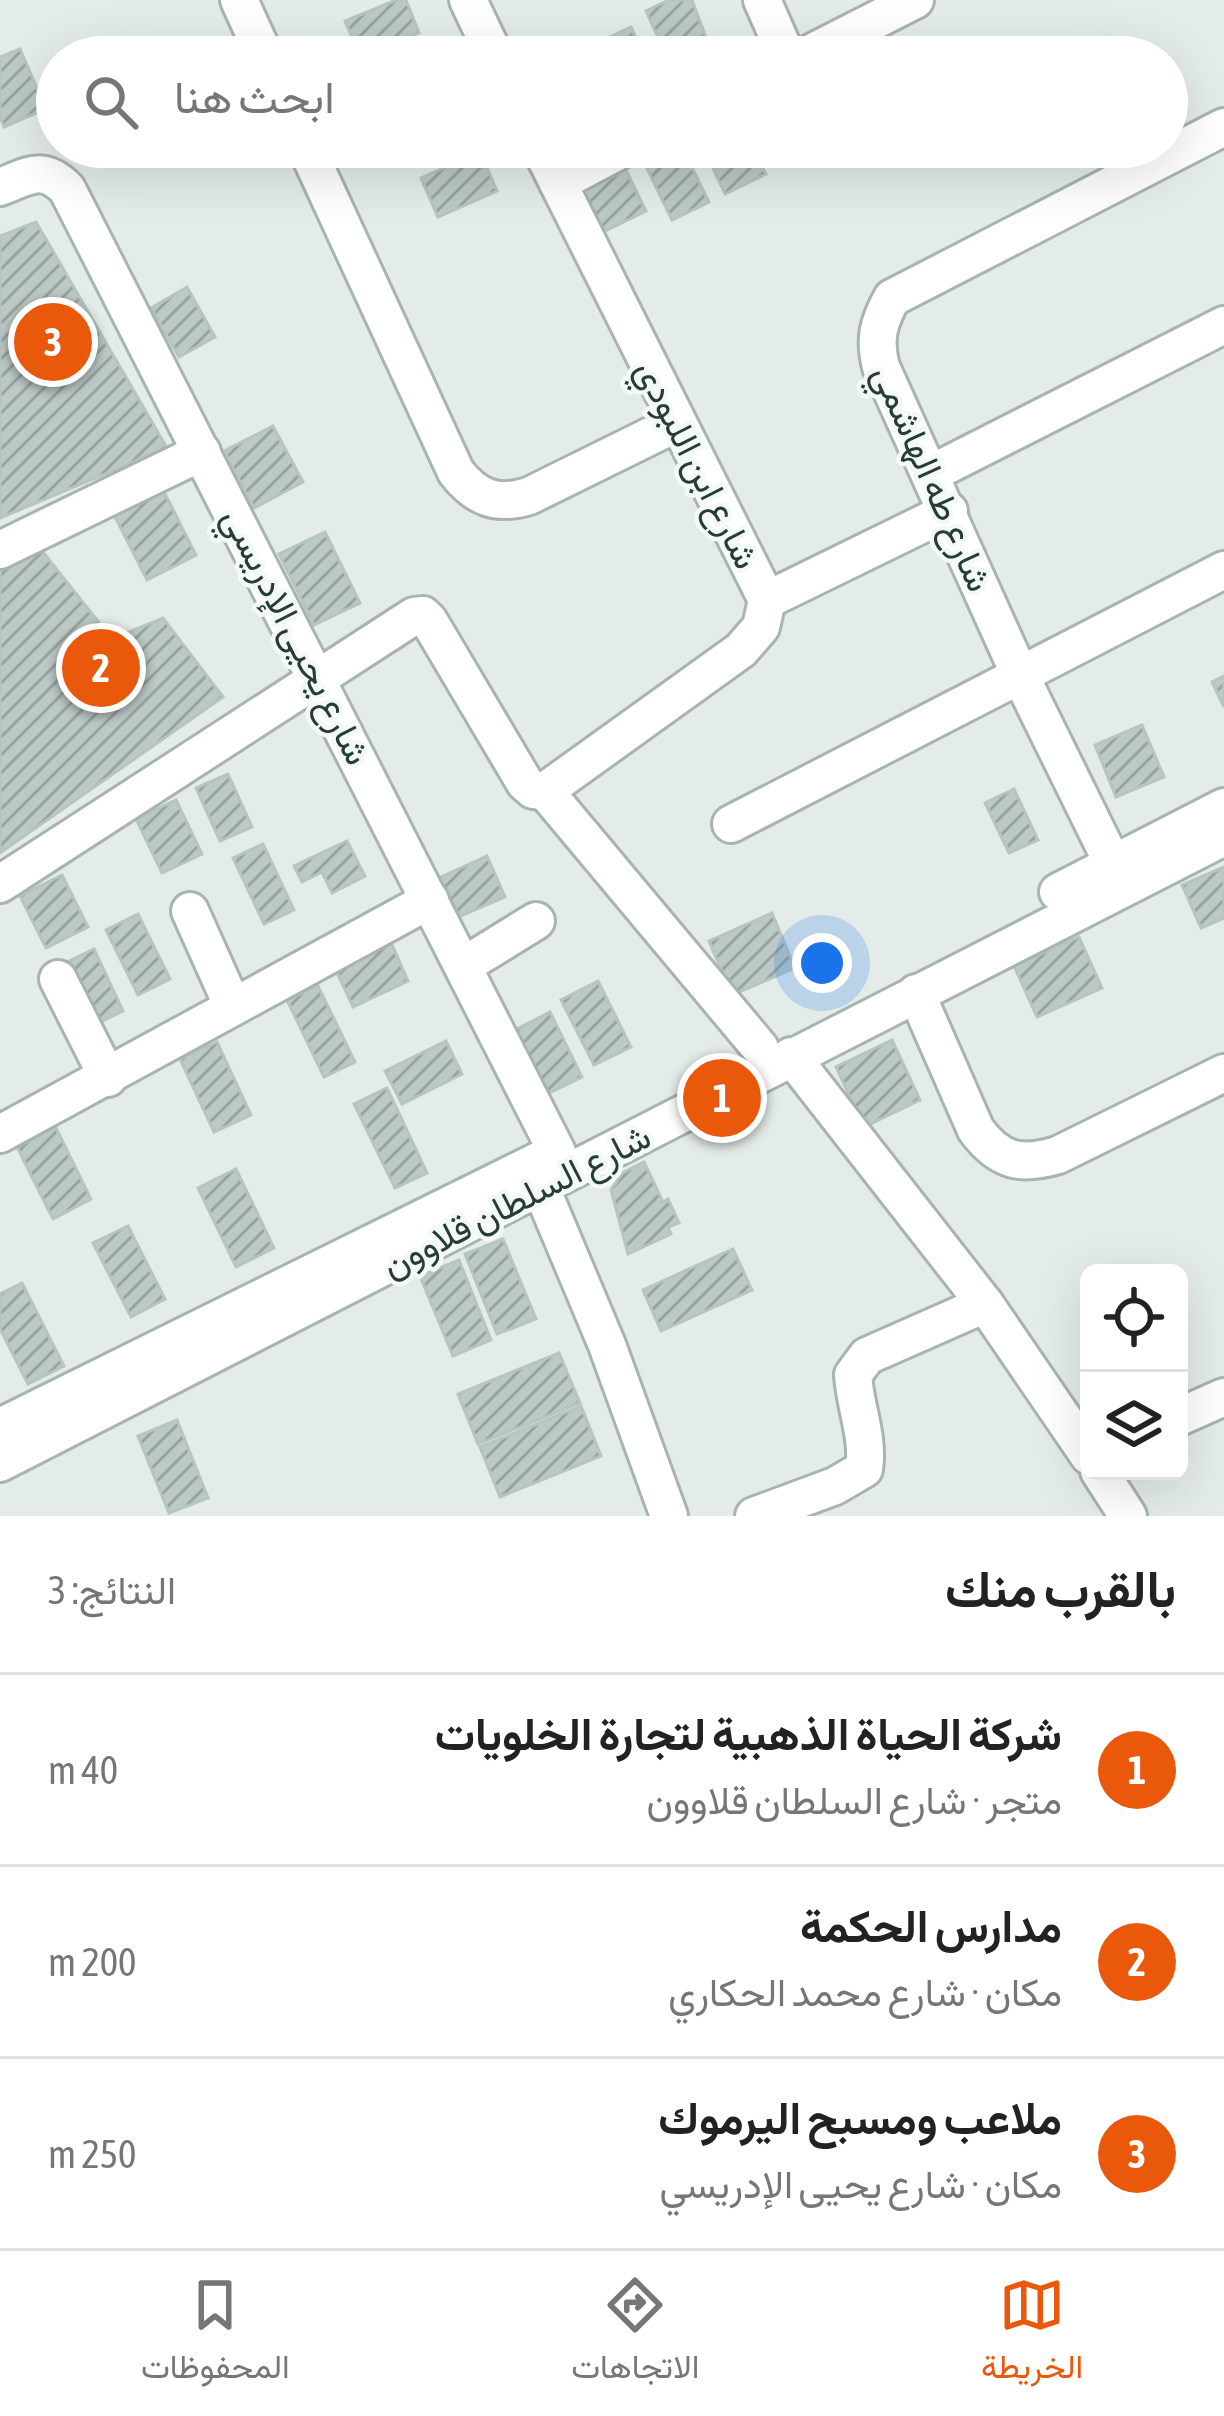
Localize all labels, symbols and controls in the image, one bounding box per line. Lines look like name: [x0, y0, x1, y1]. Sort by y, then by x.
search box: [36, 36, 1188, 168]
icon: search: [78, 69, 144, 135]
text: ابحث هنا: [174, 71, 335, 123]
pin: 3: [14, 297, 92, 387]
street label: شارع ابن اللبودي: [619, 353, 769, 579]
street label: شارع طه الهاشمي: [856, 358, 1002, 601]
street label: شارع يحيى الإدريسي: [206, 501, 380, 776]
pin: 2: [62, 623, 140, 713]
your location: [792, 933, 852, 993]
pin: 1: [683, 1053, 761, 1143]
street label: شارع السلطان قلاوون: [375, 1114, 659, 1289]
map controls: [1080, 1264, 1188, 1480]
button: locate: [1080, 1264, 1188, 1372]
button: layers: [1080, 1372, 1188, 1480]
text: بالقرب منك: [945, 1559, 1176, 1618]
text: النتائج: 3: [48, 1568, 176, 1612]
text: شركة الحياة الذهبية لتجارة الخلويات: [435, 1708, 1062, 1760]
text: 40 m: [48, 1748, 118, 1792]
text: 1: [1128, 1748, 1146, 1792]
text: متجر · شارع السلطان قلاوون: [647, 1778, 1062, 1822]
text: مدارس الحكمة: [800, 1900, 1062, 1952]
text: 200 m: [48, 1940, 136, 1984]
text: 2: [1128, 1940, 1146, 1984]
text: مكان · شارع محمد الحكاري: [668, 1970, 1062, 2014]
text: ملاعب ومسبح اليرموك: [658, 2092, 1062, 2144]
text: 250 m: [48, 2132, 136, 2176]
text: 3: [1128, 2132, 1146, 2176]
text: مكان · شارع يحيى الإدريسي: [659, 2162, 1062, 2206]
tab: المحفوظات: [141, 2272, 290, 2396]
tab: الاتجاهات: [571, 2272, 699, 2396]
tab: الخريطة: [981, 2272, 1083, 2396]

